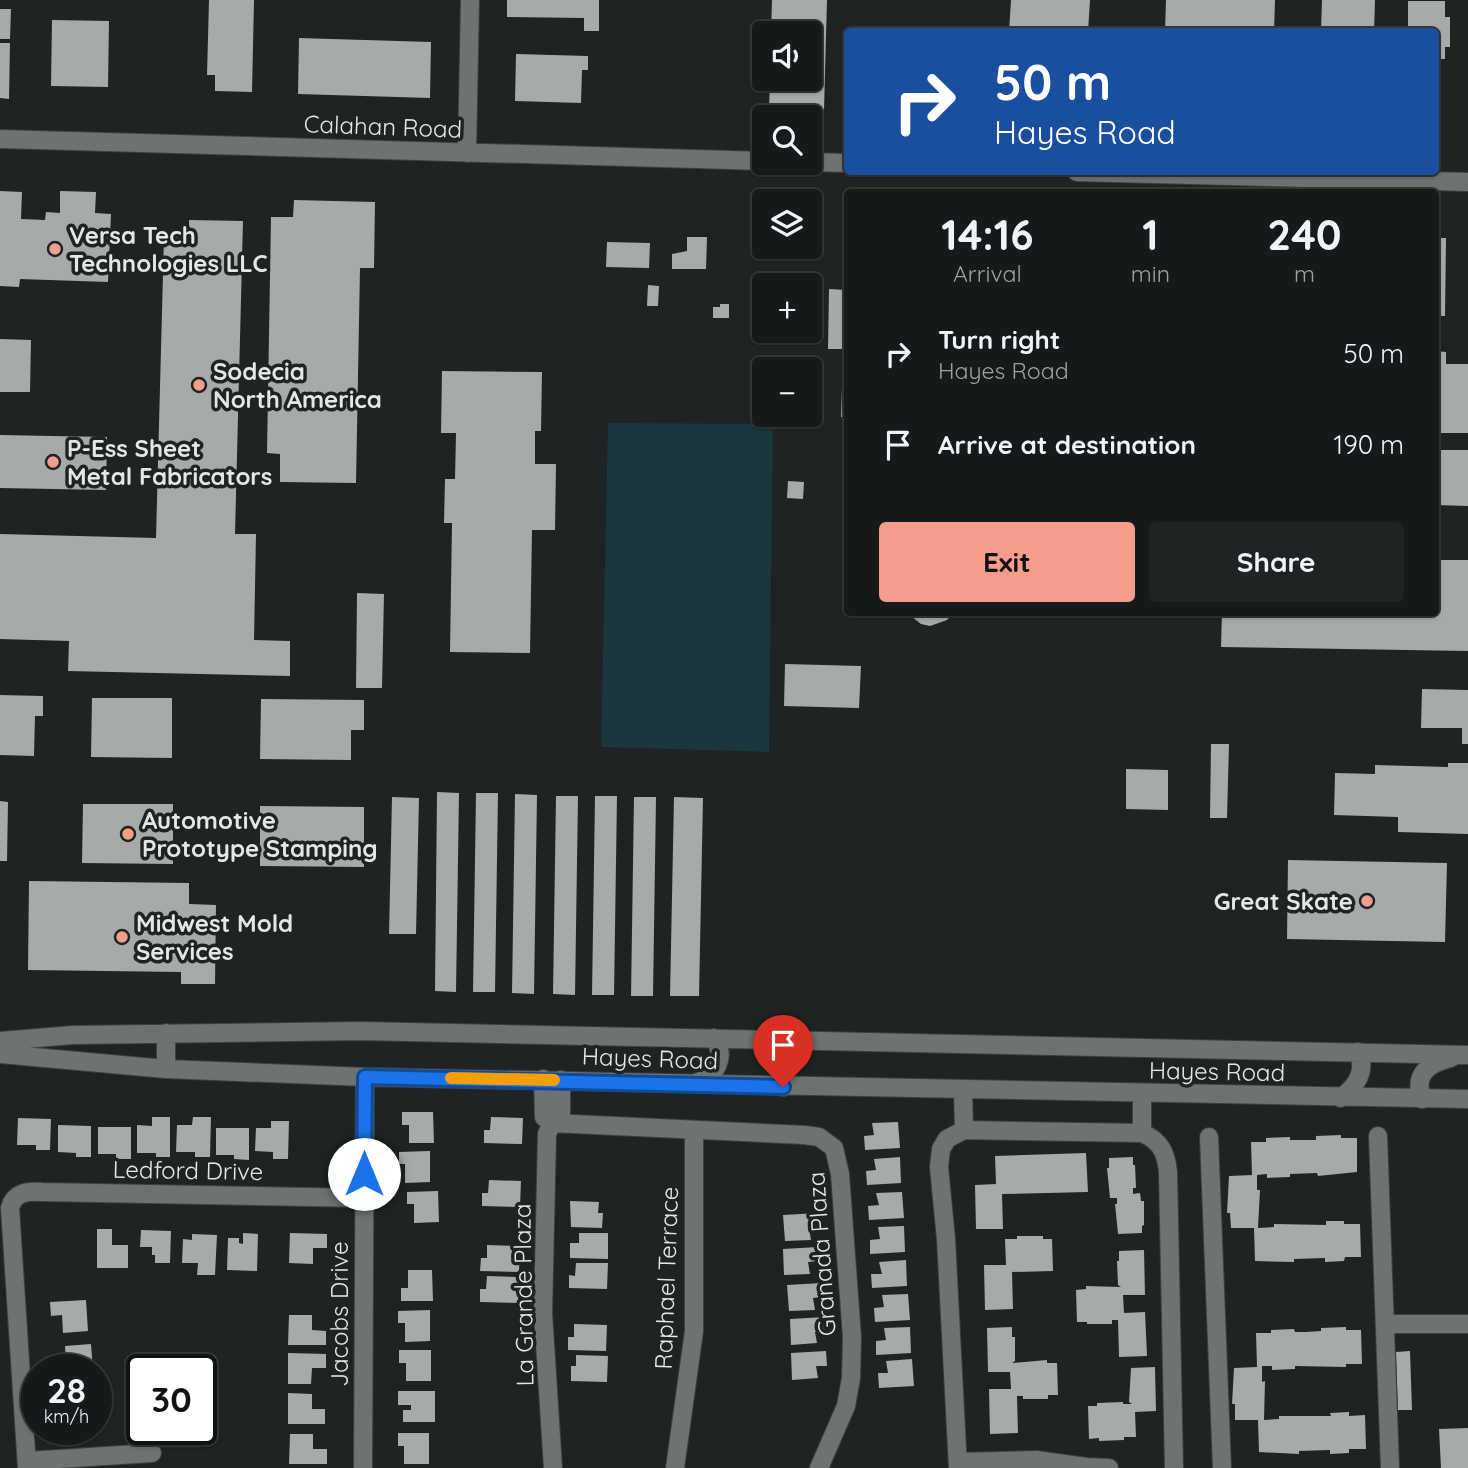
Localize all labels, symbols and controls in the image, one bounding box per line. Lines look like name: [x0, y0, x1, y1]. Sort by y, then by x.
map controls: [752, 21, 822, 427]
button: sound: [752, 21, 822, 91]
text: 50 m: [994, 51, 1111, 112]
icon: right: [879, 56, 970, 147]
button: search: [752, 105, 822, 175]
street label: Calahan Road: [303, 108, 463, 144]
text: Hayes Road: [994, 112, 1176, 152]
button: layers: [752, 189, 822, 259]
text: 14:16: [941, 208, 1033, 261]
text: 1: [1142, 208, 1159, 261]
text: 240: [1267, 208, 1342, 261]
place label: Versa Tech Technologies LLC: [69, 220, 268, 278]
marker: Versa Tech Technologies LLC: [47, 241, 63, 257]
text: Arrival: [953, 259, 1022, 288]
text: min: [1131, 259, 1170, 288]
text: m: [1294, 259, 1315, 288]
button: +: [752, 273, 822, 343]
text: Turn right: [938, 323, 1060, 356]
icon: right: [879, 335, 917, 373]
text: 50 m: [1344, 337, 1404, 370]
place label: Sodecia North America: [213, 356, 382, 414]
text: Hayes Road: [938, 356, 1069, 385]
button: −: [752, 357, 822, 427]
marker: Sodecia North America: [191, 377, 207, 393]
icon: arrive: [879, 426, 917, 464]
text: Arrive at destination: [938, 428, 1196, 461]
text: 190 m: [1334, 428, 1404, 461]
place label: P-Ess Sheet Metal Fabricators: [67, 433, 272, 491]
marker: P-Ess Sheet Metal Fabricators: [45, 454, 61, 470]
button: Exit: [879, 522, 1135, 602]
button: Share: [1149, 522, 1404, 602]
place label: Automotive Prototype Stamping: [142, 805, 378, 863]
marker: Automotive Prototype Stamping: [120, 826, 136, 842]
place label: Great Skate: [1214, 886, 1353, 916]
marker: Great Skate: [1359, 893, 1375, 909]
place label: Midwest Mold Services: [136, 908, 293, 966]
marker: Midwest Mold Services: [114, 929, 130, 945]
pin: [753, 1015, 813, 1087]
icon: arrive: [764, 1026, 802, 1064]
street label: Hayes Road: [581, 1041, 719, 1075]
street label: Hayes Road: [1149, 1055, 1285, 1087]
position arrow: [327, 1137, 401, 1211]
street label: Ledford Drive: [112, 1154, 264, 1186]
street label: Granada Plaza: [800, 1171, 842, 1337]
street label: Raphael Terrace: [648, 1186, 684, 1370]
street label: La Grande Plaza: [506, 1203, 540, 1387]
street label: Jacobs Drive: [324, 1241, 354, 1387]
speed limit sign: 30: [126, 1354, 217, 1445]
text: 28: [47, 1368, 86, 1412]
text: km/h: [44, 1405, 89, 1428]

